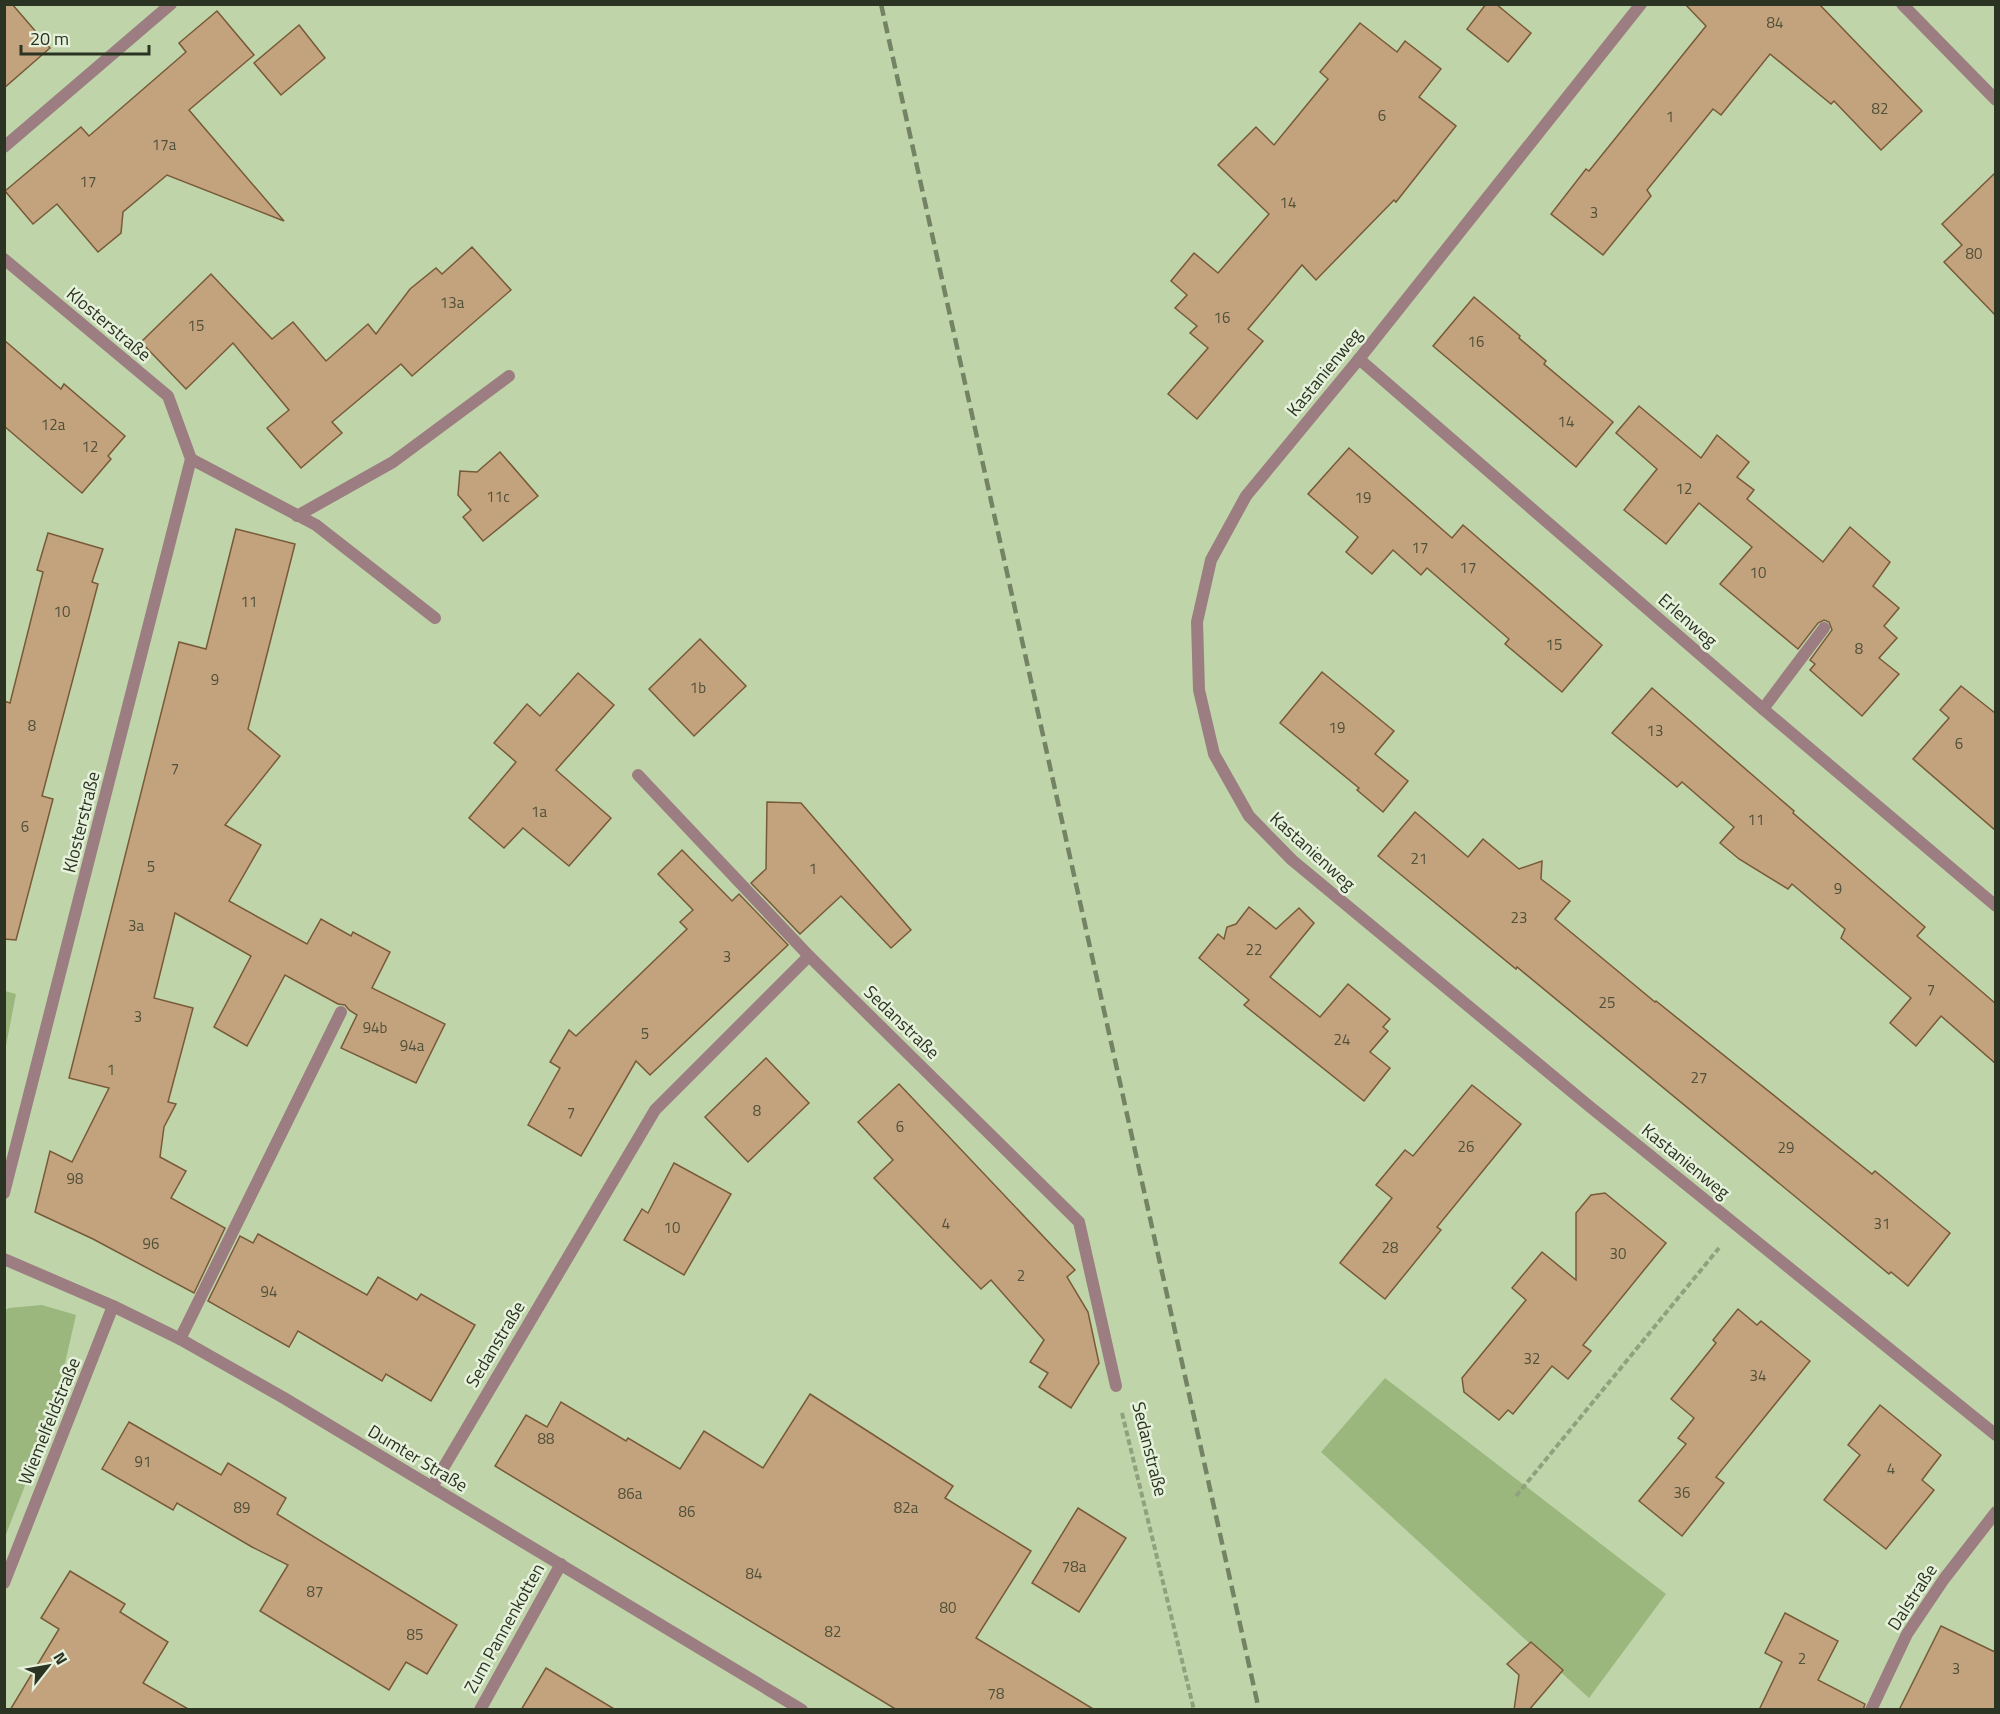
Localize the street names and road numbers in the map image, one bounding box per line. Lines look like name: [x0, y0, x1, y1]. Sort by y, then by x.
street label: Klosterstraße: [61, 280, 157, 368]
street label: Kastanienweg: [1280, 322, 1368, 422]
street label: Erlenweg: [1652, 587, 1724, 653]
street label: Klosterstraße: [55, 769, 107, 875]
street label: Kastanienweg: [1264, 805, 1362, 897]
street label: Sedanstraße: [858, 979, 946, 1065]
street label: Kastanienweg: [1636, 1117, 1736, 1205]
street label: Sedanstraße: [459, 1296, 531, 1392]
street label: Wiemelfeldstraße: [11, 1353, 87, 1489]
street label: Sedanstraße: [1125, 1399, 1175, 1499]
street label: Dumter Straße: [363, 1417, 473, 1499]
street label: Zum Pannenkotten: [457, 1558, 551, 1698]
street label: Dalstraße: [1880, 1559, 1944, 1635]

